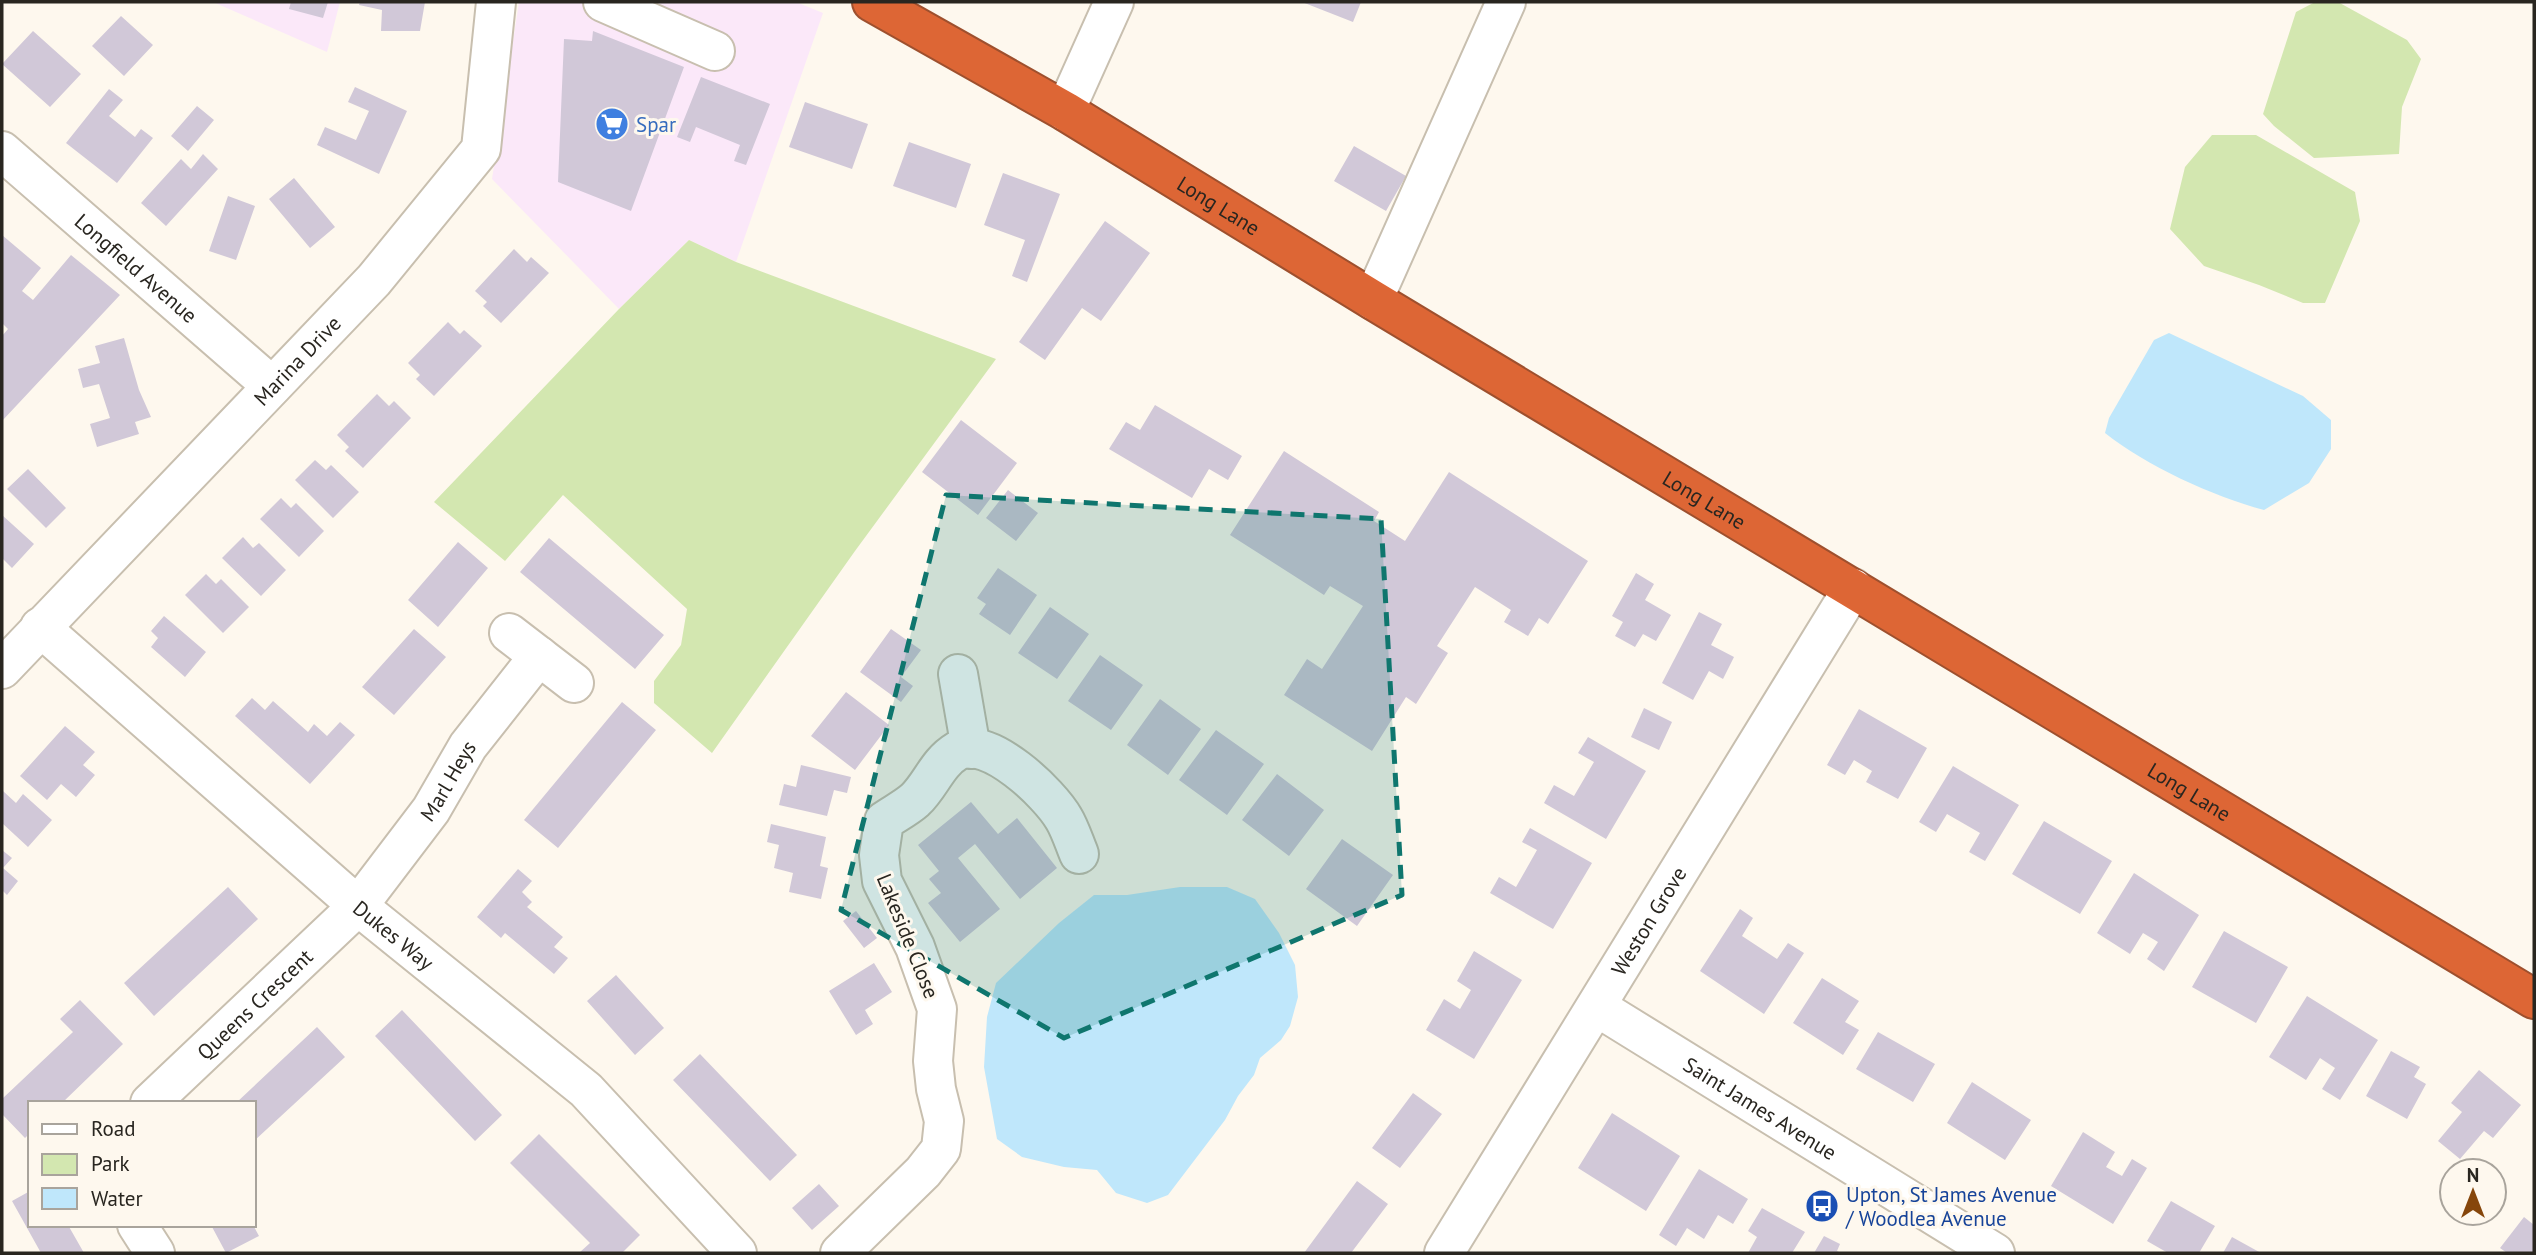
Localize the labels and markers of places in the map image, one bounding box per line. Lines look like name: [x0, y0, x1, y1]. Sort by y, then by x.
supermarket icon: Spar: [593, 105, 631, 143]
place label: Spar: [636, 111, 676, 138]
place label: Upton, St James Avenue / Woodlea Avenue: [1845, 1181, 2057, 1232]
bus stop icon: Upton, St James Avenue / Woodlea Avenue: [1803, 1187, 1841, 1225]

